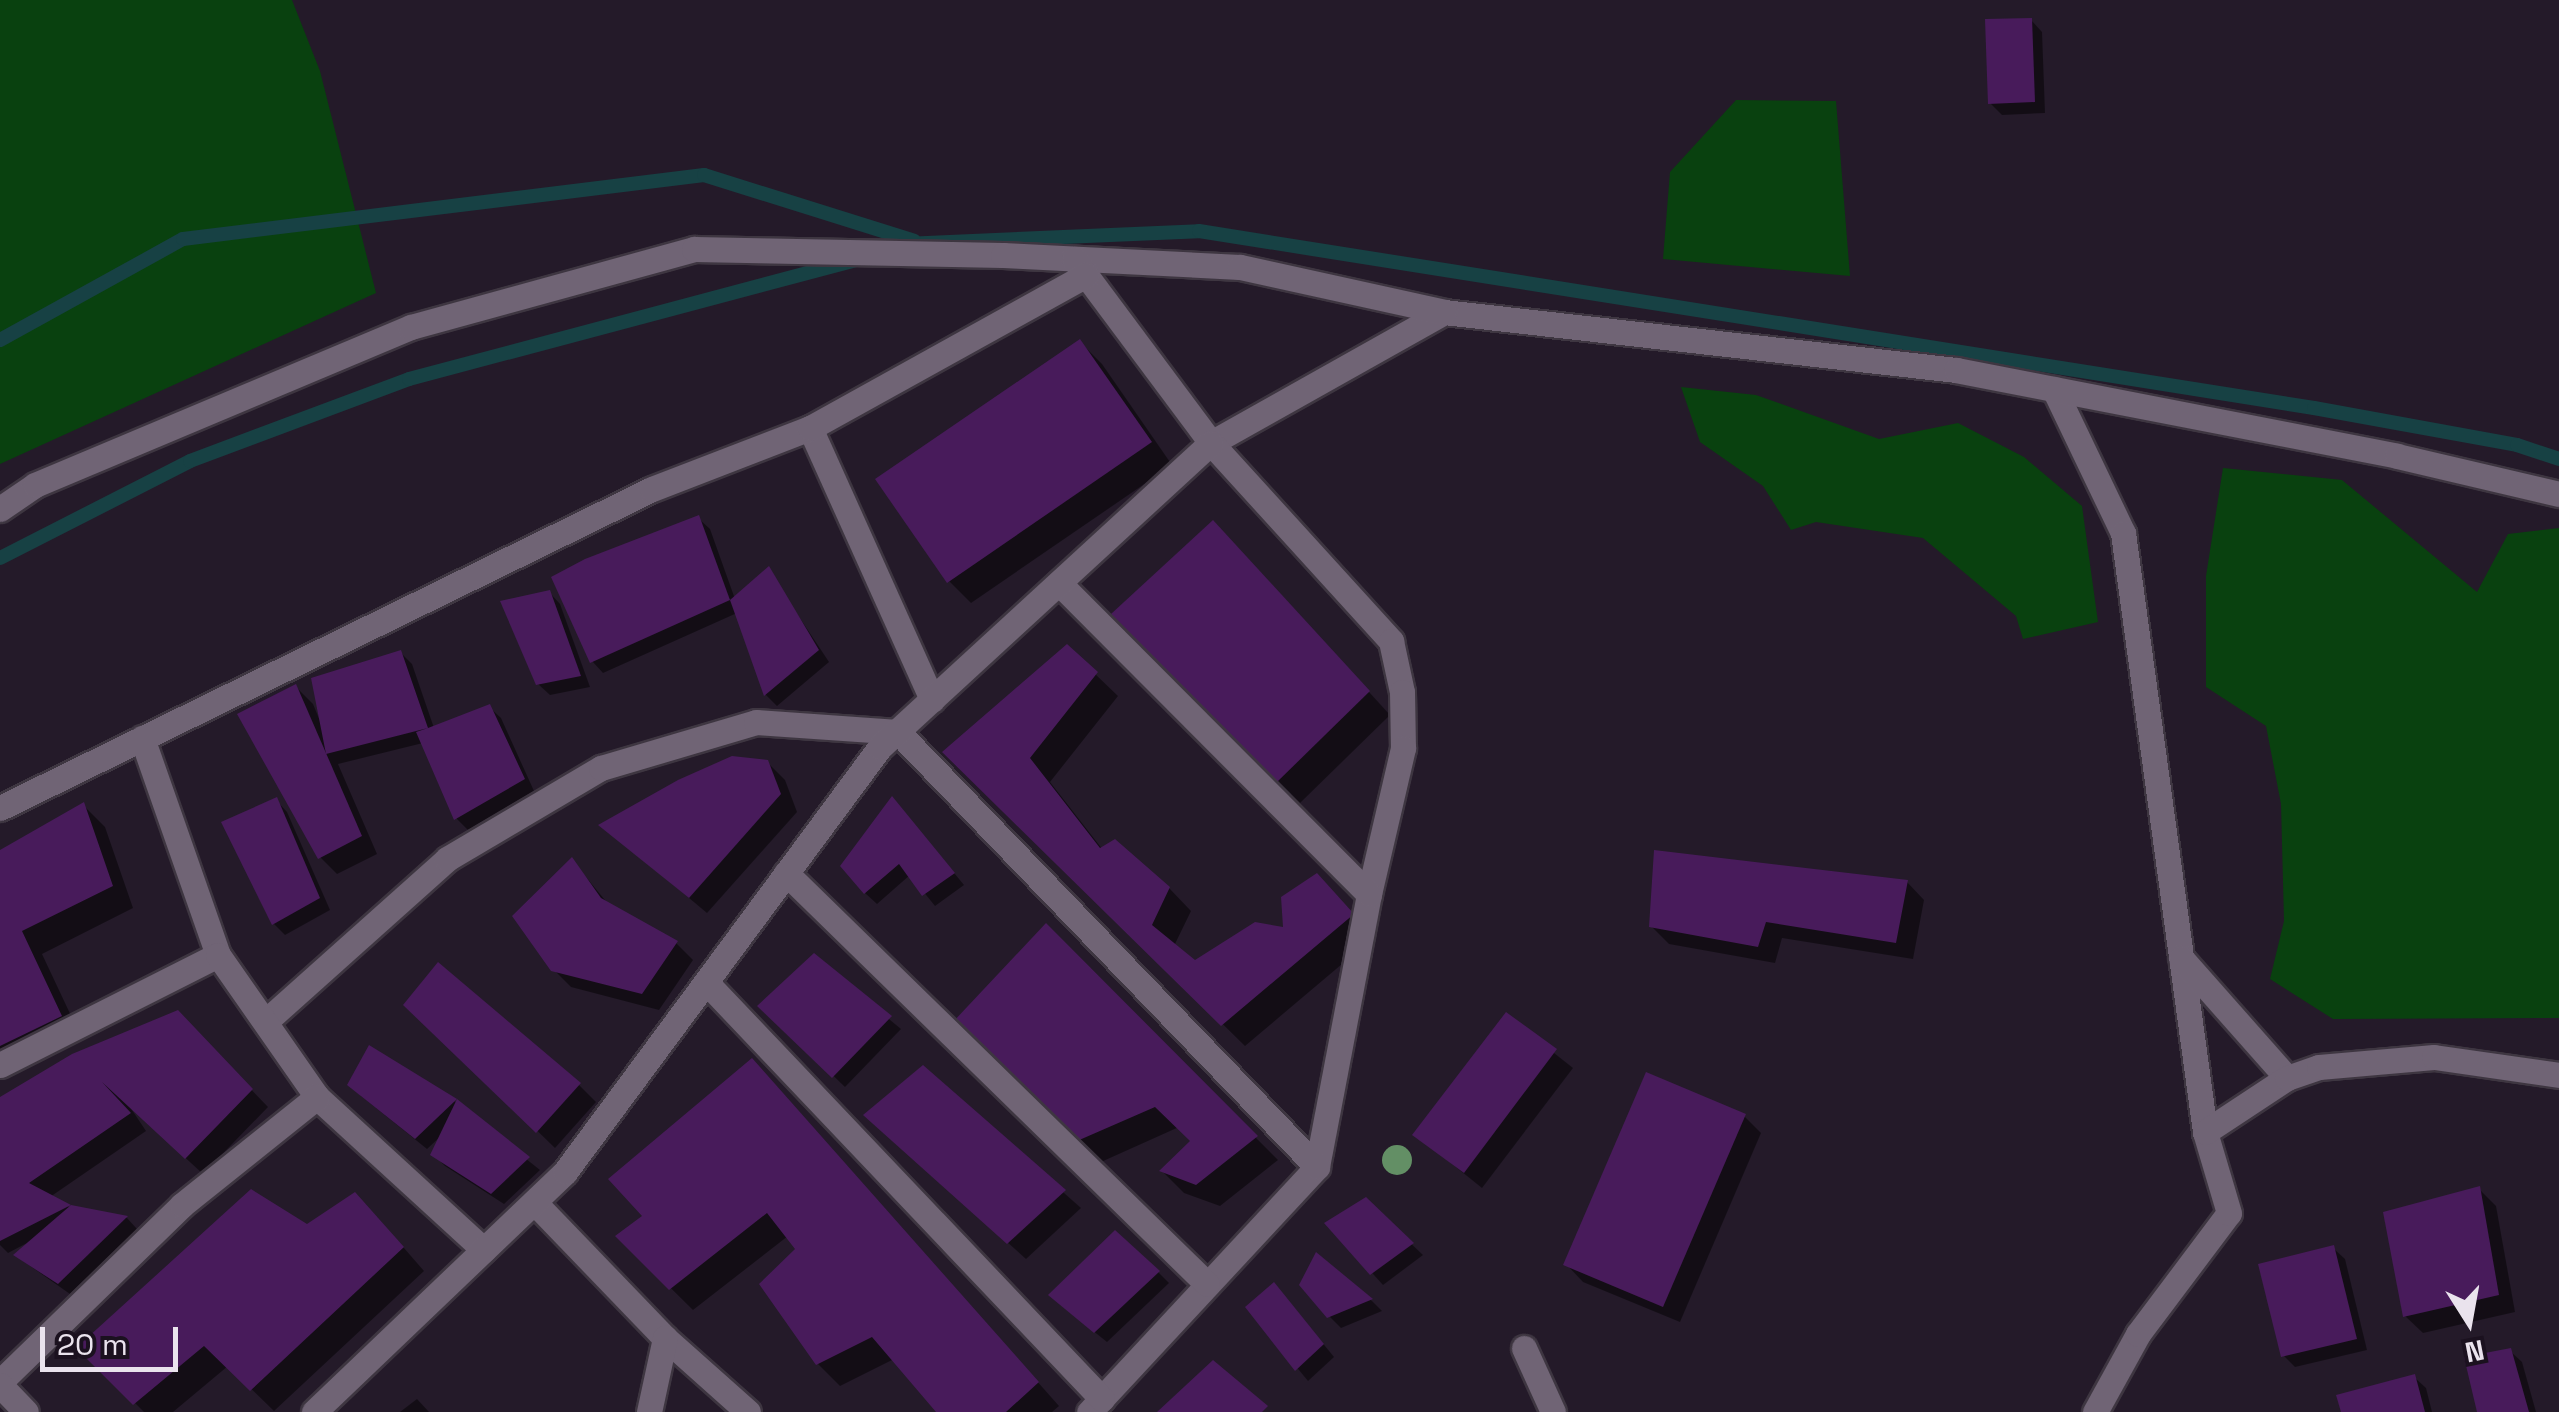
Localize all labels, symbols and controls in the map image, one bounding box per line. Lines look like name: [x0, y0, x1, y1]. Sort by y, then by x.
north arrow: [2419, 1272, 2519, 1372]
scale bar: [45, 1307, 182, 1369]
text: 20 m: [57, 1325, 128, 1364]
text: N: [2462, 1332, 2487, 1371]

